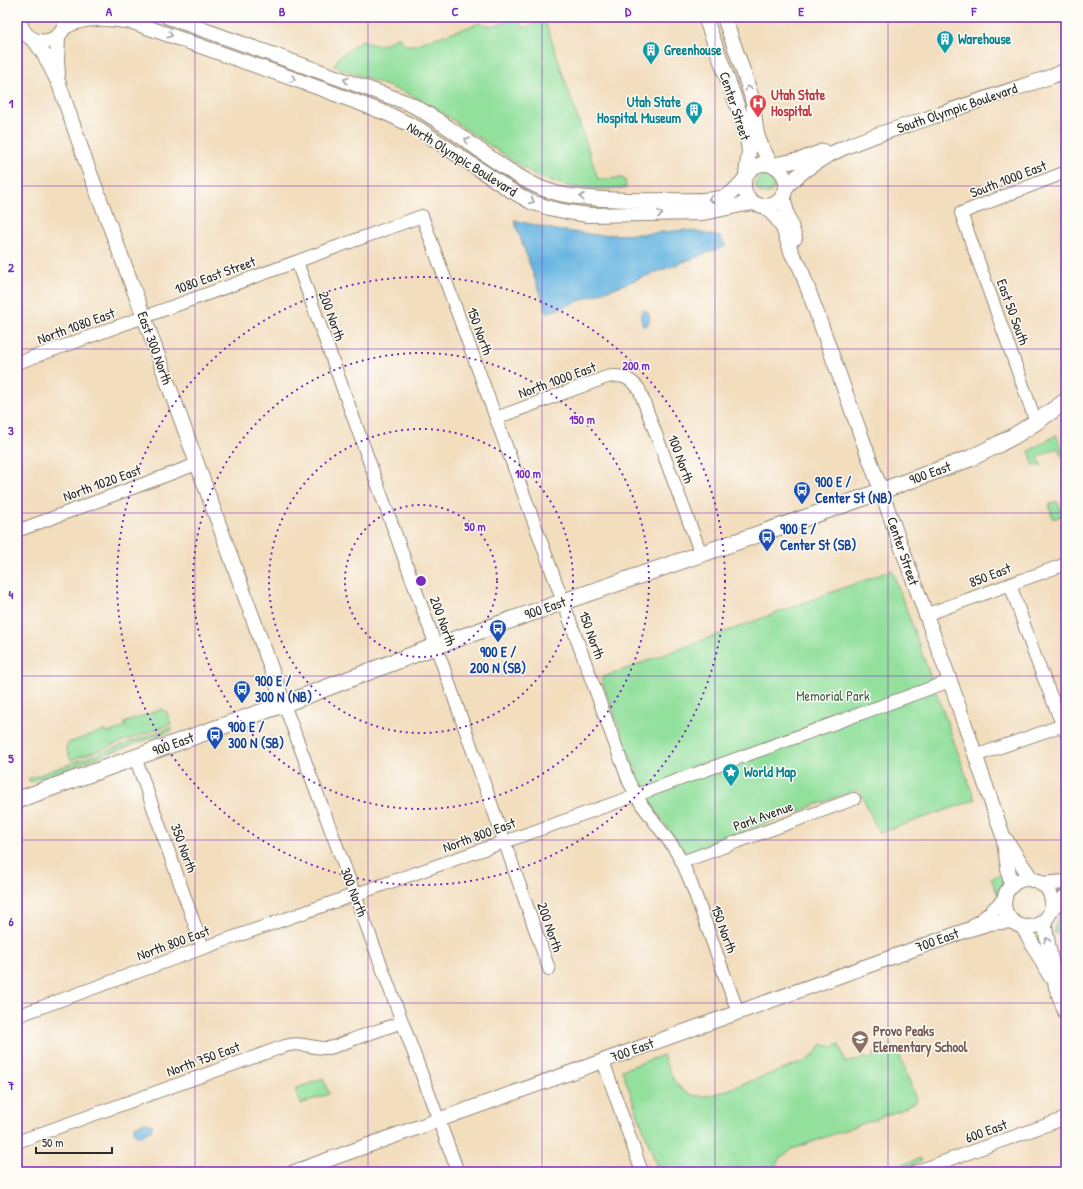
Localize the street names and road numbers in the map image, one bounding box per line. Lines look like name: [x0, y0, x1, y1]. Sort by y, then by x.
street label: Center Street: [715, 69, 756, 143]
street label: South Olympic Boulevard: [894, 78, 1020, 138]
street label: North Olympic Boulevard: [403, 117, 521, 201]
street label: South 1000 East: [967, 155, 1049, 202]
street label: 1080 East Street: [172, 251, 258, 298]
street label: East 50 South: [993, 276, 1034, 348]
street label: 200 North: [315, 288, 350, 343]
street label: North 1080 East: [34, 303, 117, 348]
street label: 150 North: [463, 304, 498, 358]
street label: East 300 North: [133, 309, 177, 387]
street label: North 1000 East: [515, 357, 598, 402]
street label: 100 North: [664, 432, 699, 486]
street label: 900 East: [906, 456, 953, 489]
street label: North 1020 East: [60, 460, 144, 505]
street label: Center Street: [883, 514, 924, 588]
street label: 850 East: [966, 558, 1014, 591]
street label: 900 East: [522, 592, 568, 623]
street label: 200 North: [426, 593, 461, 648]
street label: 150 North: [575, 608, 610, 662]
street label: 900 East: [149, 727, 196, 760]
street label: Park Avenue: [730, 796, 796, 835]
street label: North 800 East: [440, 813, 518, 856]
street label: 350 North: [167, 821, 202, 875]
street label: 300 North: [336, 865, 373, 919]
street label: 200 North: [533, 899, 568, 954]
street label: 150 North: [707, 902, 742, 956]
street label: North 800 East: [134, 921, 212, 964]
street label: 700 East: [913, 923, 961, 956]
street label: 700 East: [608, 1033, 656, 1066]
street label: North 750 East: [164, 1036, 242, 1081]
street label: 600 East: [962, 1114, 1010, 1147]

